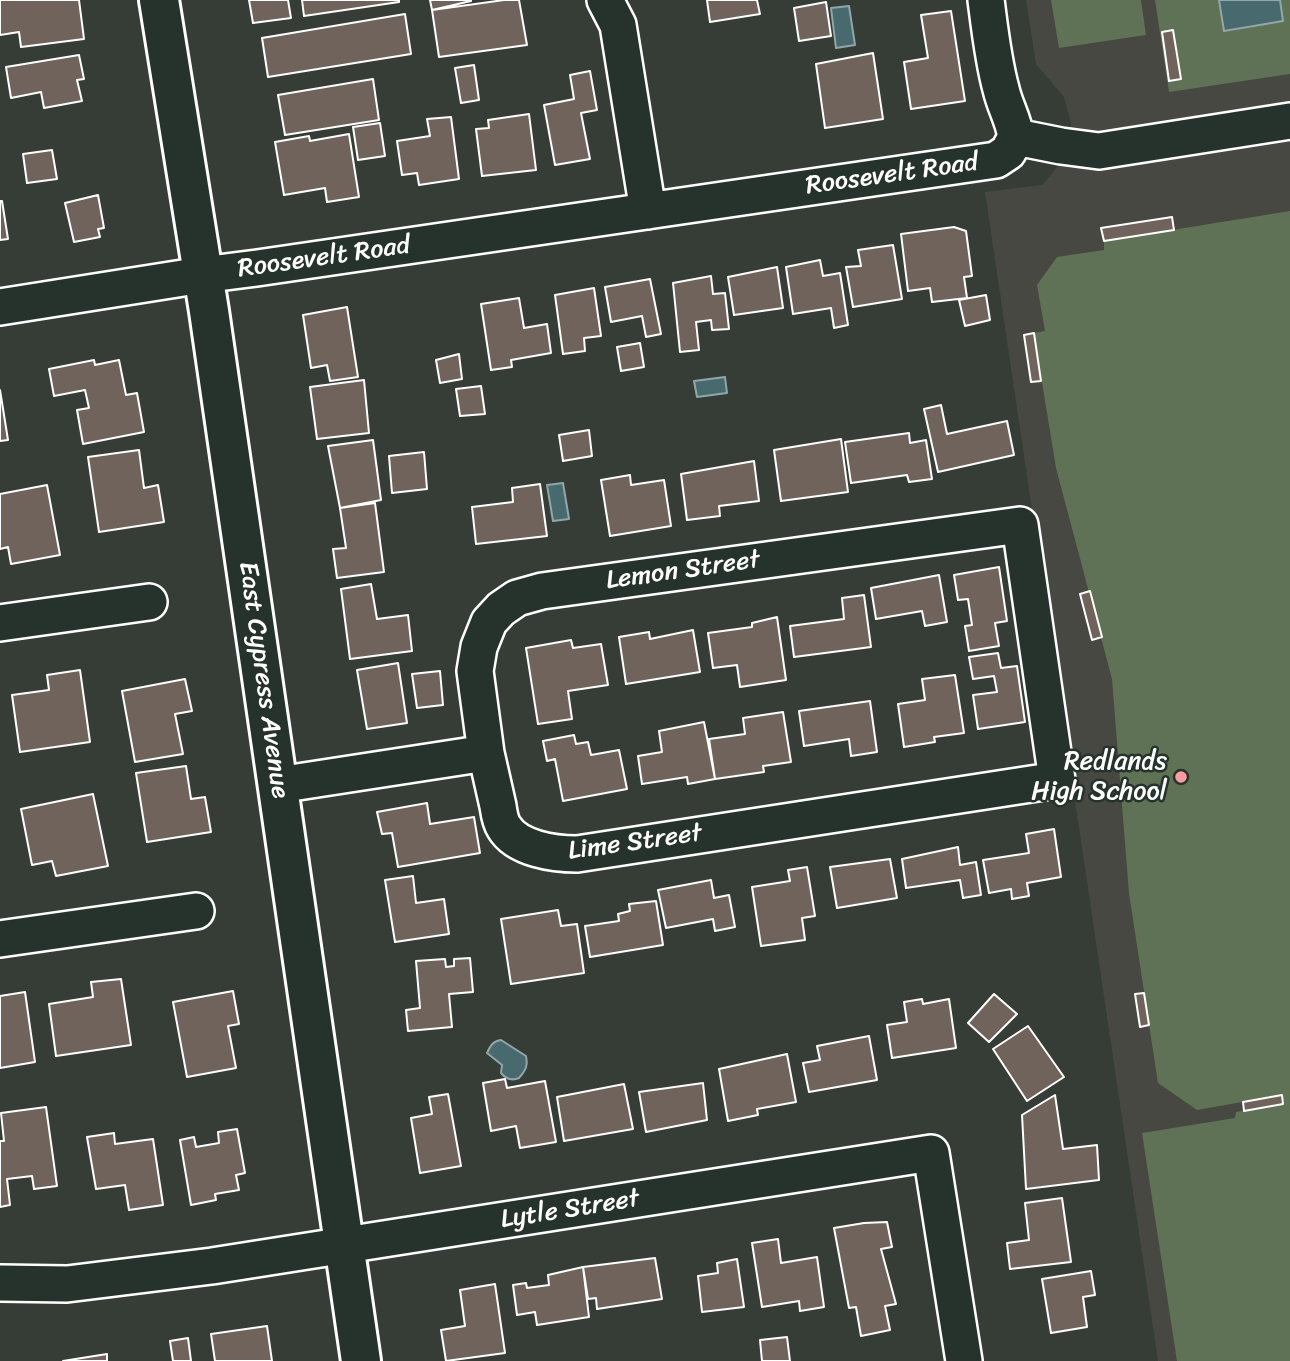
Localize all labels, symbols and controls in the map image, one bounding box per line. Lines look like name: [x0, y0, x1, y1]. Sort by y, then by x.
street label: Roosevelt Road: [804, 147, 980, 203]
street label: Roosevelt Road: [236, 230, 412, 286]
street label: Lemon Street: [604, 545, 762, 597]
street label: East Cypress Avenue: [231, 560, 295, 800]
place label: Redlands High School: [1031, 746, 1167, 808]
marker: Redlands High School: [1173, 769, 1189, 785]
street label: Lime Street: [566, 818, 704, 868]
street label: Lytle Street: [498, 1184, 642, 1236]

